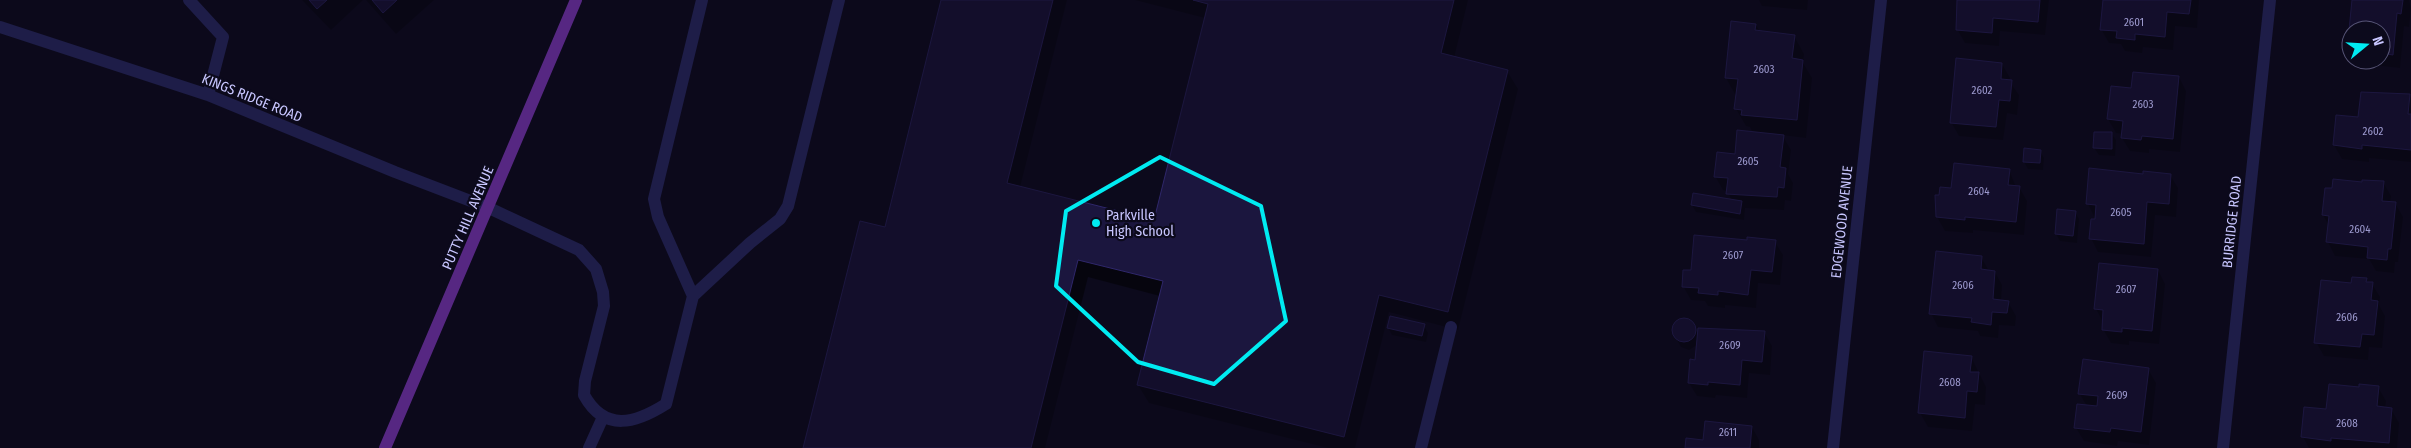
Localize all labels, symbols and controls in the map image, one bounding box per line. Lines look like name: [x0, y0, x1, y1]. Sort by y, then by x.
house number: 2601: [2124, 16, 2144, 29]
north arrow: [2341, 20, 2391, 70]
text: N: [2369, 35, 2387, 48]
house number: 2603: [1754, 63, 1774, 76]
street label: KINGS RIDGE ROAD: [199, 70, 305, 126]
house number: 2602: [1972, 84, 1993, 97]
house number: 2603: [2133, 98, 2153, 111]
house number: 2602: [2363, 125, 2384, 138]
house number: 2605: [1737, 155, 1759, 168]
street label: PUTTY HILL AVENUE: [439, 163, 498, 272]
street label: EDGEWOOD AVENUE: [1828, 165, 1856, 279]
street label: BURRIDGE ROAD: [2219, 175, 2245, 269]
house number: 2604: [1968, 185, 1990, 198]
house number: 2605: [2110, 206, 2132, 219]
place label: Parkville High School: [1106, 207, 1174, 240]
marker: Parkville High School: [1090, 217, 1102, 229]
house number: 2604: [2349, 223, 2371, 236]
house number: 2607: [1723, 249, 1744, 262]
house number: 2606: [1952, 279, 1974, 292]
house number: 2607: [2116, 283, 2137, 296]
house number: 2606: [2336, 311, 2358, 324]
house number: 2609: [1719, 339, 1741, 352]
house number: 2608: [1939, 376, 1961, 389]
house number: 2609: [2106, 389, 2128, 402]
house number: 2608: [2336, 417, 2358, 430]
house number: 2611: [1719, 426, 1737, 439]

